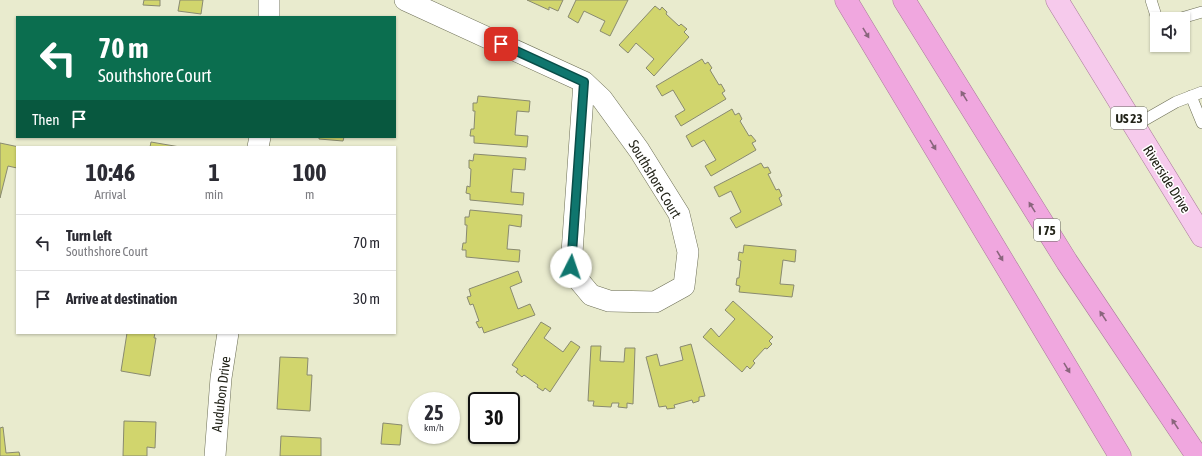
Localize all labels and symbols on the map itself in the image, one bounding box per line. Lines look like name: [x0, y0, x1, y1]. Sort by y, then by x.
pin: [484, 27, 518, 61]
one-way arrow: [863, 27, 870, 39]
one-way arrow: [960, 90, 967, 102]
road number: US 23: [1111, 107, 1147, 129]
street label: Southshore Court: [625, 137, 685, 221]
one-way arrow: [929, 140, 937, 150]
street label: Riverside Drive: [1140, 142, 1194, 216]
one-way arrow: [1029, 201, 1036, 212]
road number: I 75: [1034, 219, 1060, 241]
position arrow: [550, 246, 592, 288]
one-way arrow: [996, 250, 1003, 262]
one-way arrow: [1099, 311, 1107, 321]
street label: Audubon Drive: [208, 355, 234, 433]
one-way arrow: [1063, 362, 1070, 374]
speed limit sign: 30: [468, 392, 520, 444]
one-way arrow: [1171, 418, 1179, 429]

